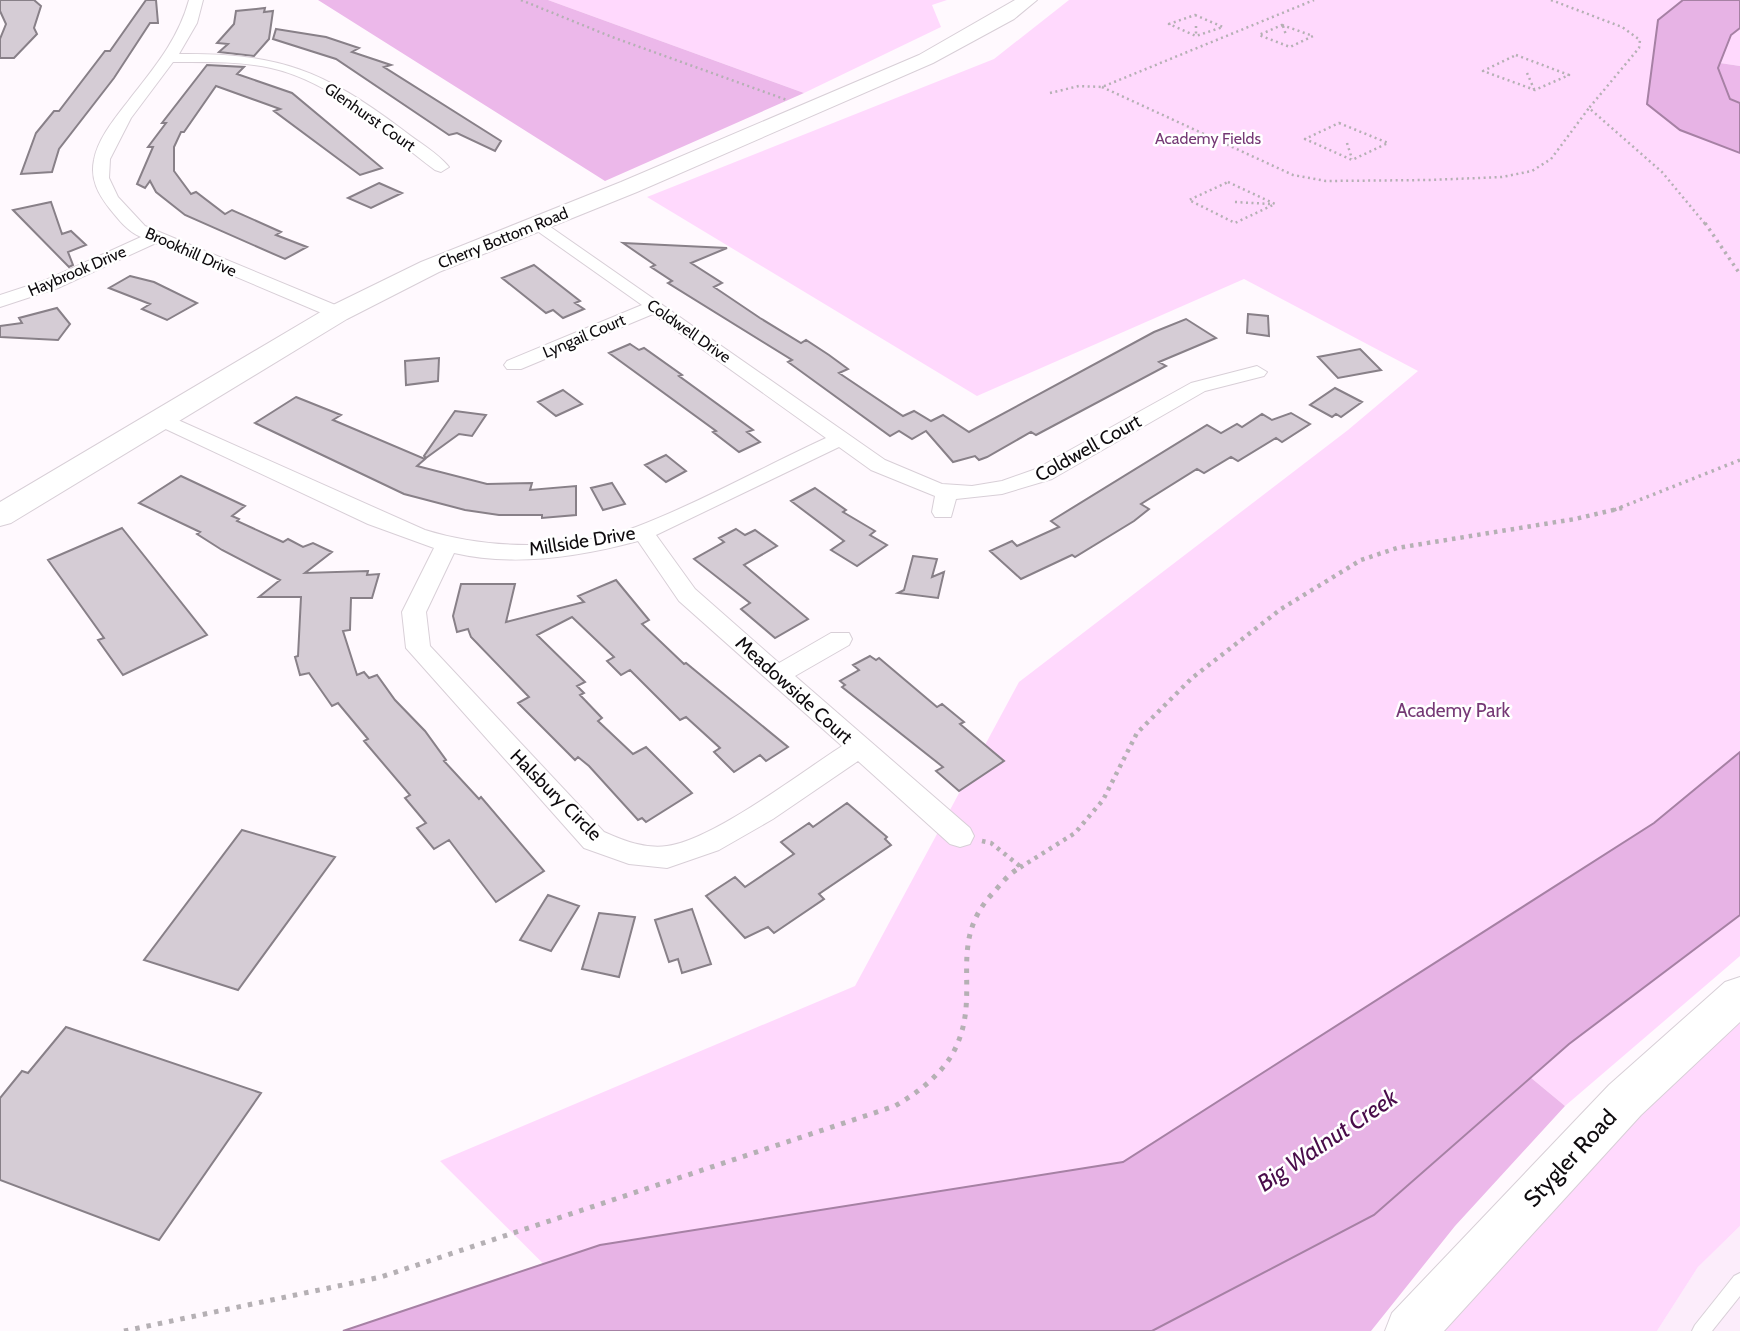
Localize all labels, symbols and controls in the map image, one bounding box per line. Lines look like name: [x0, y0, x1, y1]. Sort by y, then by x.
street label: Glenhurst Court: [321, 79, 420, 156]
park label: Academy Fields: [1155, 129, 1261, 148]
street label: Cherry Bottom Road: [435, 203, 571, 273]
street label: Brookhill Drive: [142, 223, 240, 281]
street label: Haybrook Drive: [25, 242, 129, 300]
street label: Coldwell Drive: [644, 295, 734, 367]
street label: Lyngail Court: [540, 310, 629, 362]
street label: Coldwell Court: [1031, 409, 1146, 487]
street label: Millside Drive: [527, 521, 637, 561]
street label: Meadowside Court: [731, 631, 858, 749]
park label: Academy Park: [1396, 699, 1510, 722]
street label: Halsbury Circle: [505, 744, 607, 846]
water label: Big Walnut Creek: [1251, 1082, 1403, 1198]
street label: Stygler Road: [1518, 1103, 1622, 1213]

